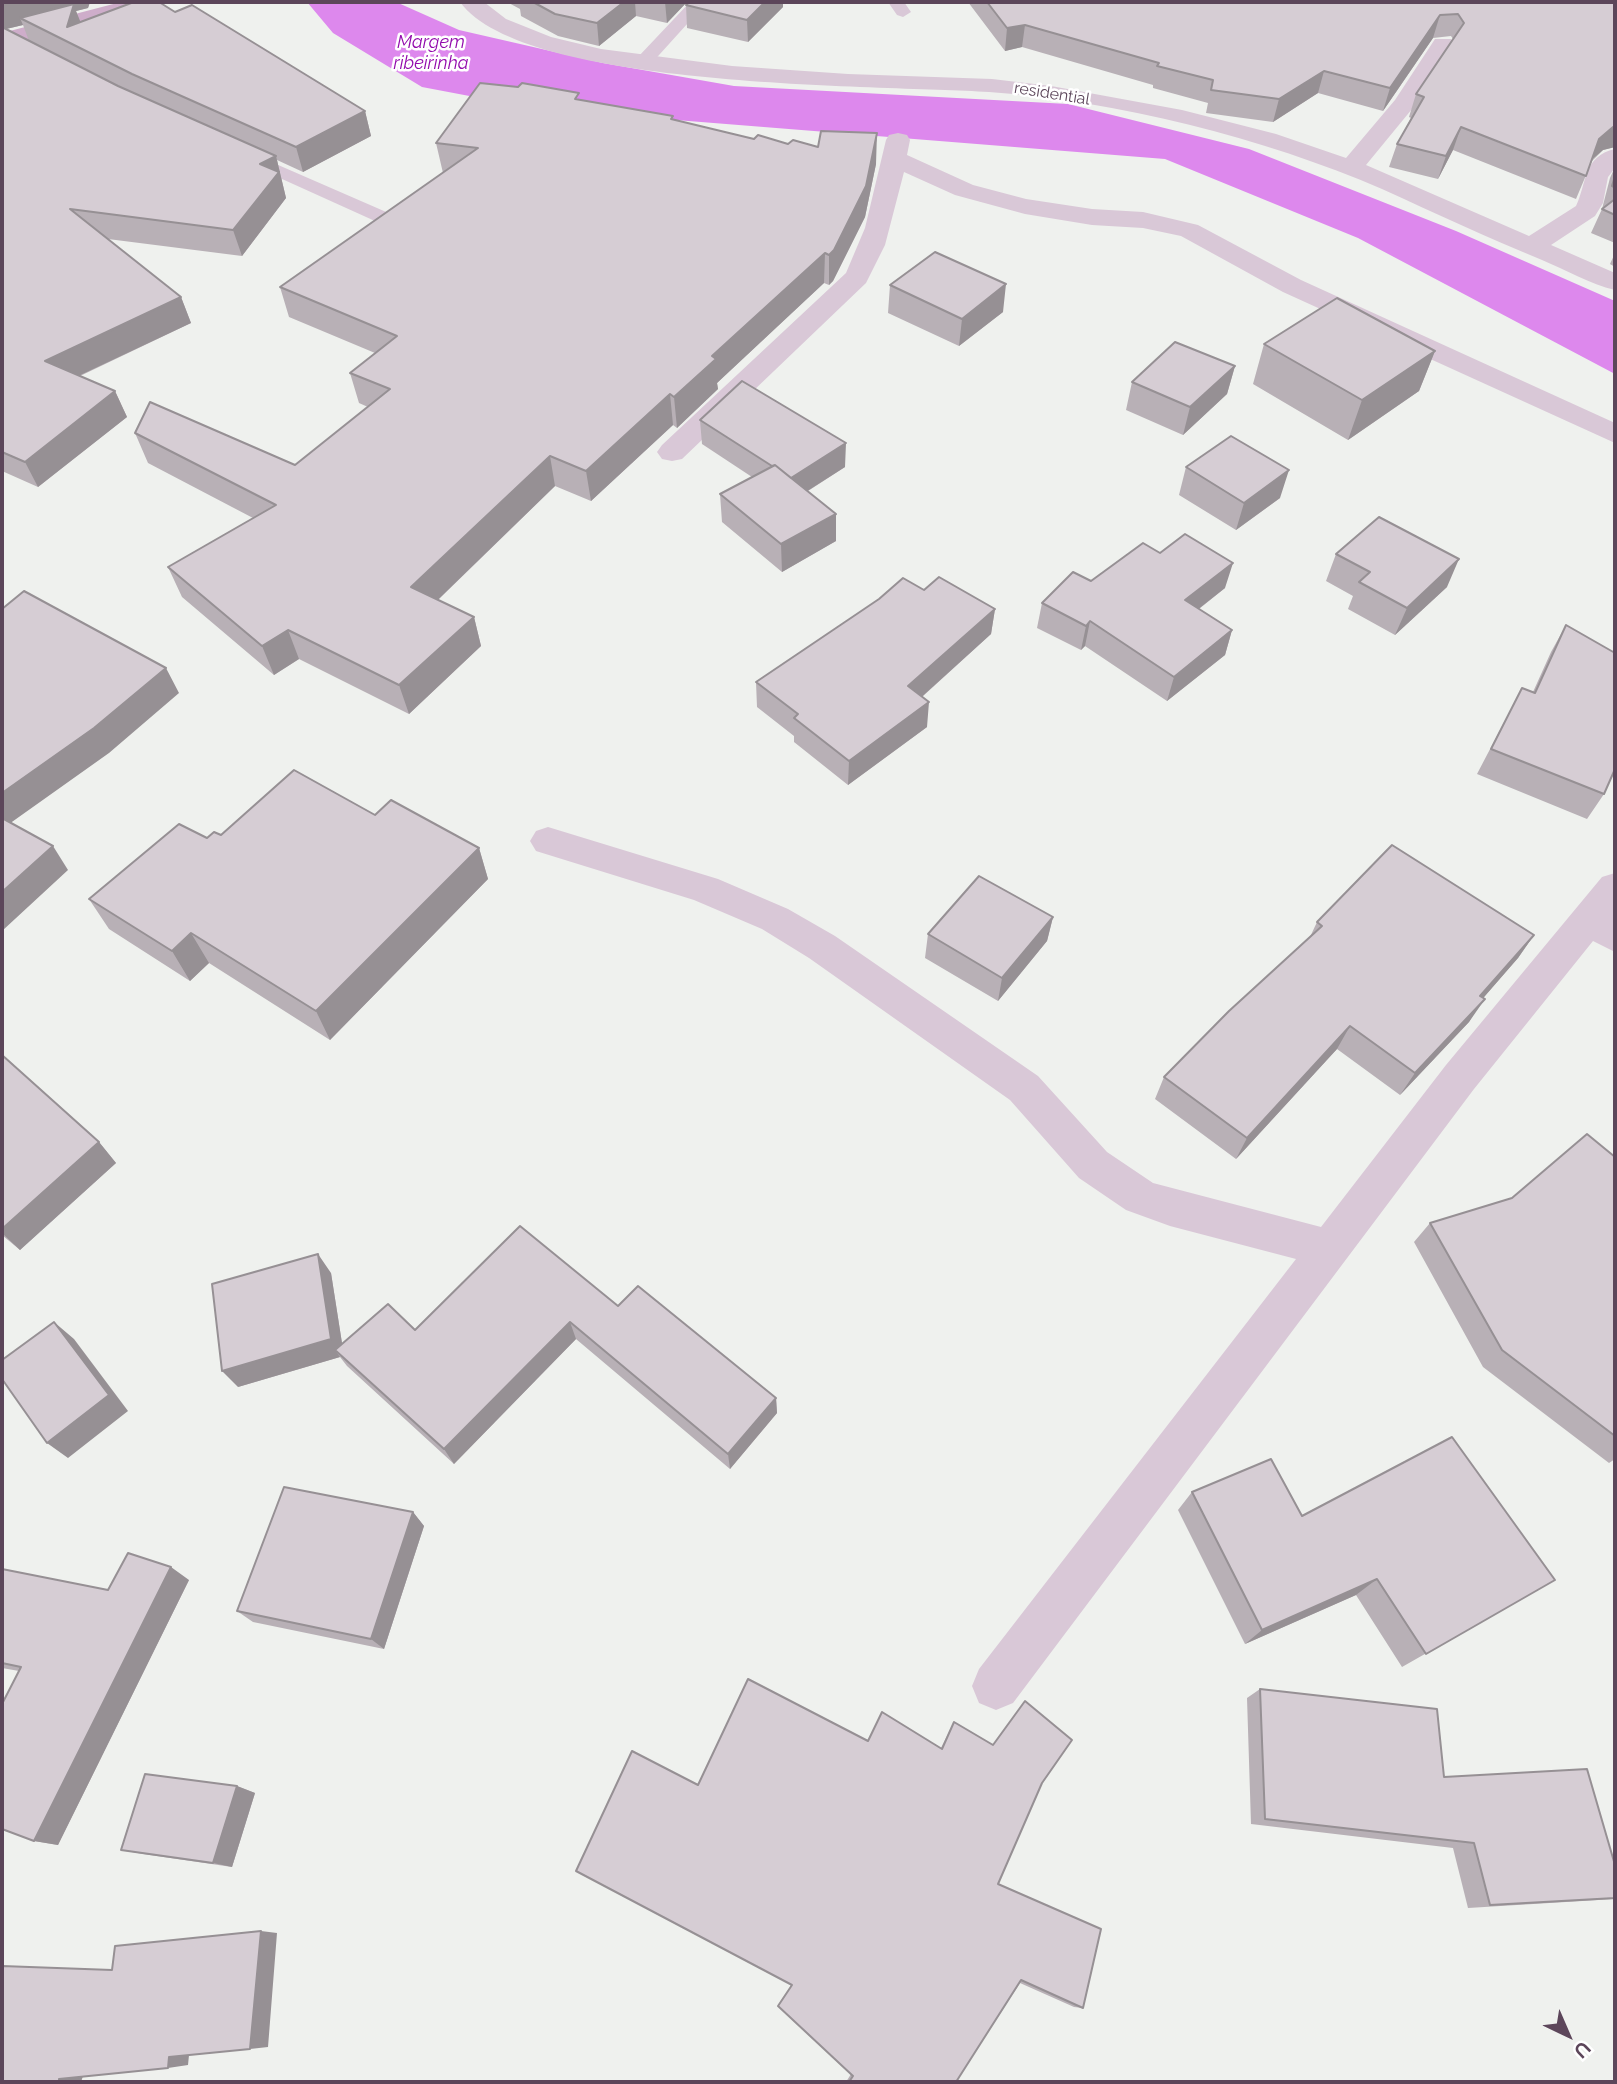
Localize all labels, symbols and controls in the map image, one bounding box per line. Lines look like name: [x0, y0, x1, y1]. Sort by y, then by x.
water label: Margem ribeirinha: [393, 32, 469, 74]
street label: residential: [1013, 79, 1091, 109]
north arrow: [1533, 2000, 1603, 2070]
text: U: [1570, 2037, 1595, 2063]

